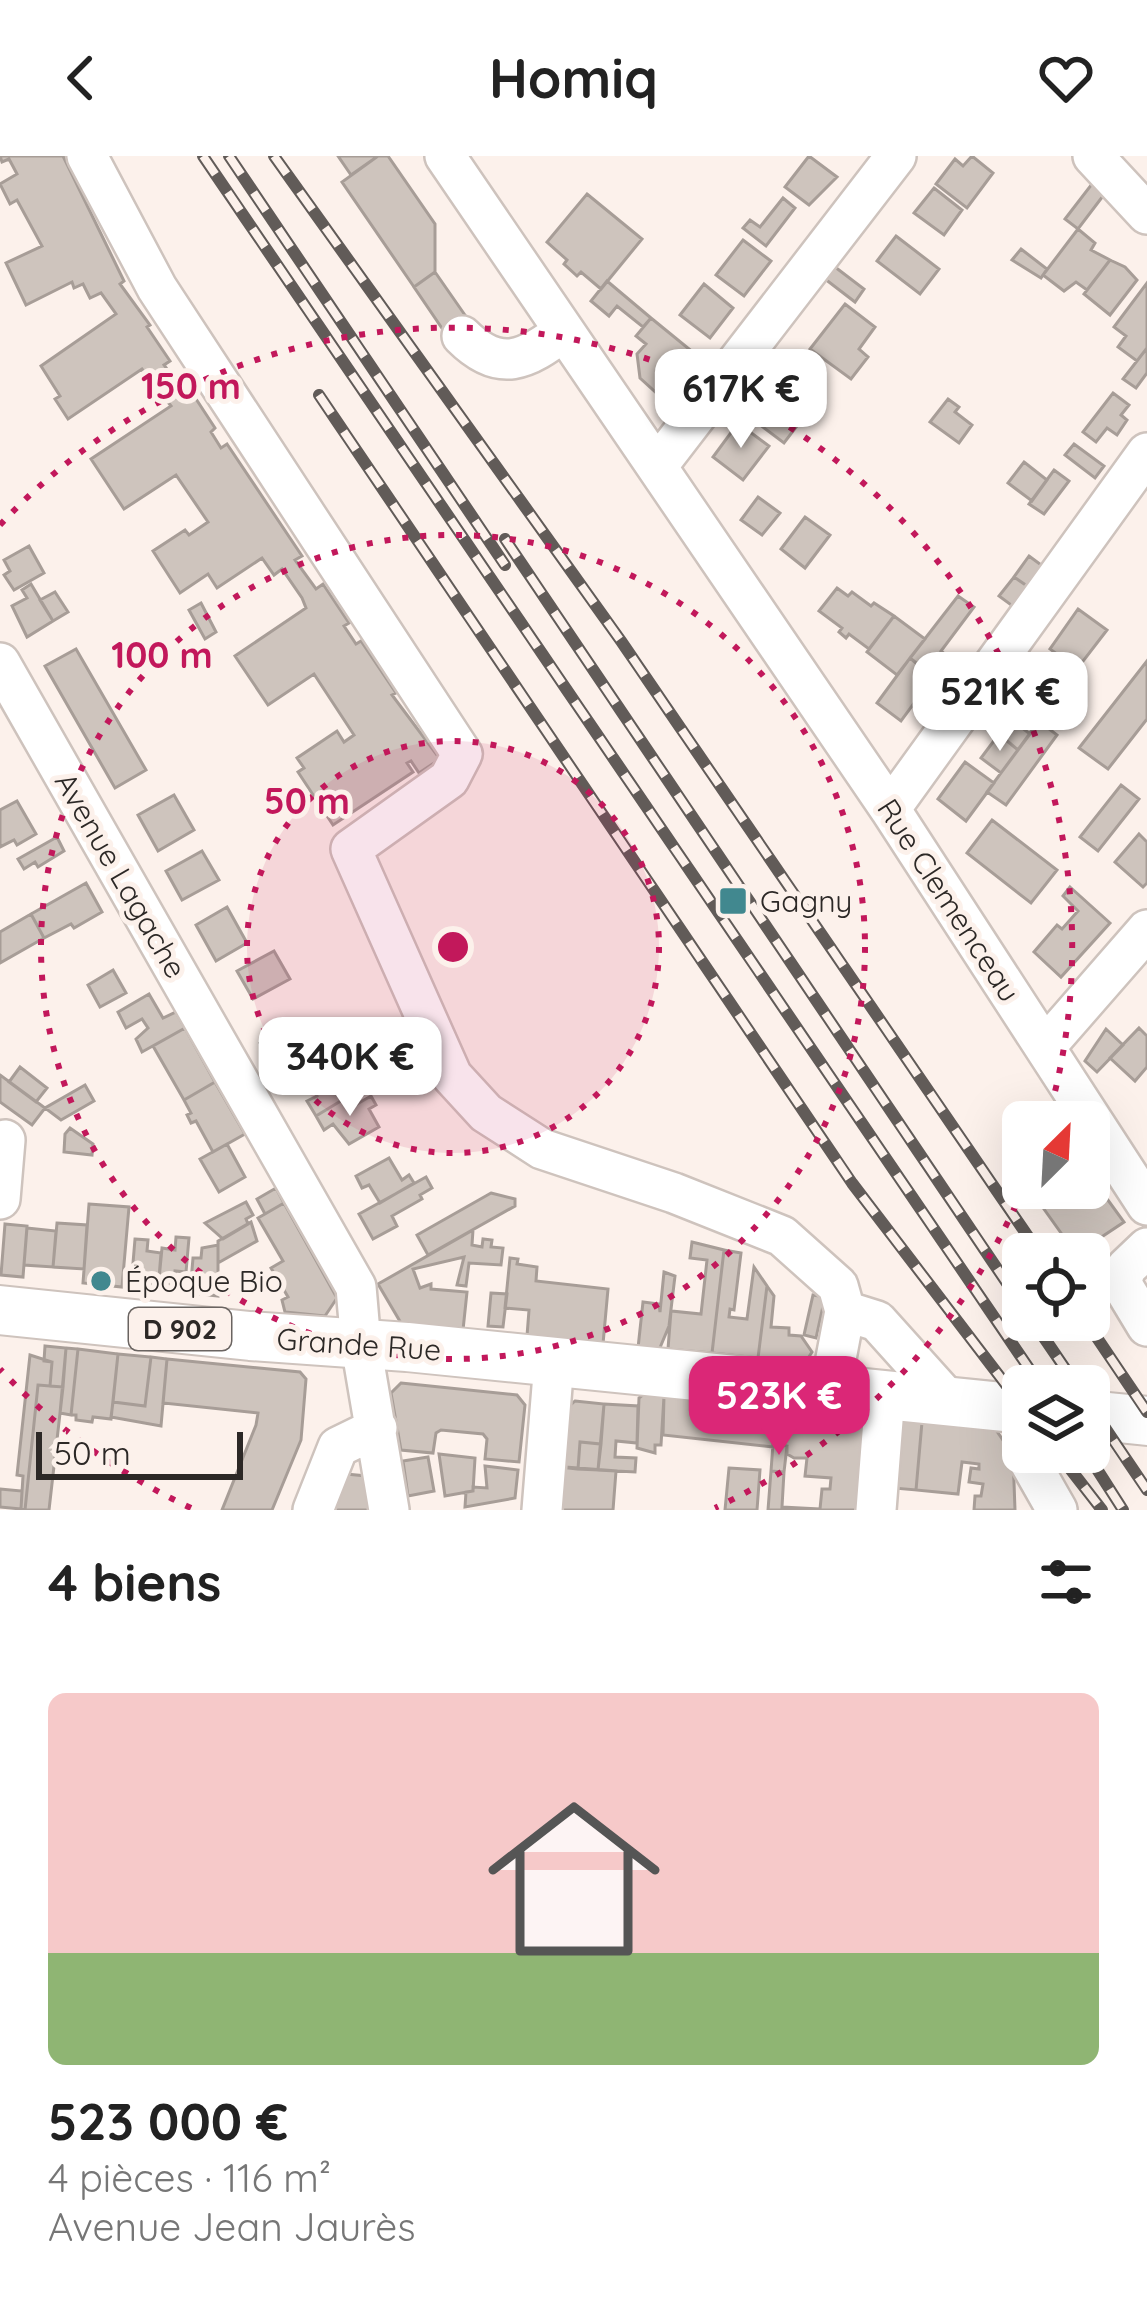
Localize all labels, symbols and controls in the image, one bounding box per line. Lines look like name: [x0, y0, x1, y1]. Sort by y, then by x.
text: Homiq: [489, 44, 658, 112]
icon: back: [48, 45, 114, 111]
icon: heart: [1033, 45, 1099, 111]
pin: 617K €: [643, 349, 839, 451]
text: 150 m: [141, 363, 241, 408]
text: 617K €: [682, 363, 800, 412]
text: 100 m: [111, 632, 213, 677]
pin: 521K €: [902, 652, 1098, 754]
text: 521K €: [940, 666, 1060, 715]
street label: Avenue Lagache: [47, 765, 195, 985]
text: 50 m: [264, 778, 350, 823]
street label: Rue Clemenceau: [869, 791, 1029, 1009]
place label: Gagny: [760, 882, 852, 920]
marker: Gagny: [717, 885, 749, 917]
centre of rings: [432, 926, 474, 968]
pin: 340K €: [252, 1017, 448, 1119]
text: 340K €: [286, 1031, 414, 1080]
north arrow: [1002, 1101, 1110, 1209]
map controls: [1002, 1101, 1110, 1473]
button: locate: [1002, 1233, 1110, 1341]
place label: Époque Bio: [125, 1262, 283, 1300]
marker: Époque Bio: [88, 1268, 114, 1294]
road number: D 902: [129, 1308, 231, 1350]
street label: Grande Rue: [276, 1319, 442, 1369]
pin: 523K €: [681, 1356, 877, 1458]
button: layers: [1002, 1365, 1110, 1473]
text: 523K €: [716, 1370, 842, 1419]
scale bar: [36, 1426, 243, 1479]
text: 50 m: [54, 1432, 131, 1473]
icon: filters: [1033, 1549, 1099, 1615]
text: 4 biens: [48, 1550, 221, 1614]
icon: home: [466, 1771, 682, 1987]
text: 523 000 €: [48, 2089, 288, 2153]
text: 4 pièces · 116 m²: [48, 2153, 331, 2202]
text: Avenue Jean Jaurès: [48, 2202, 416, 2251]

